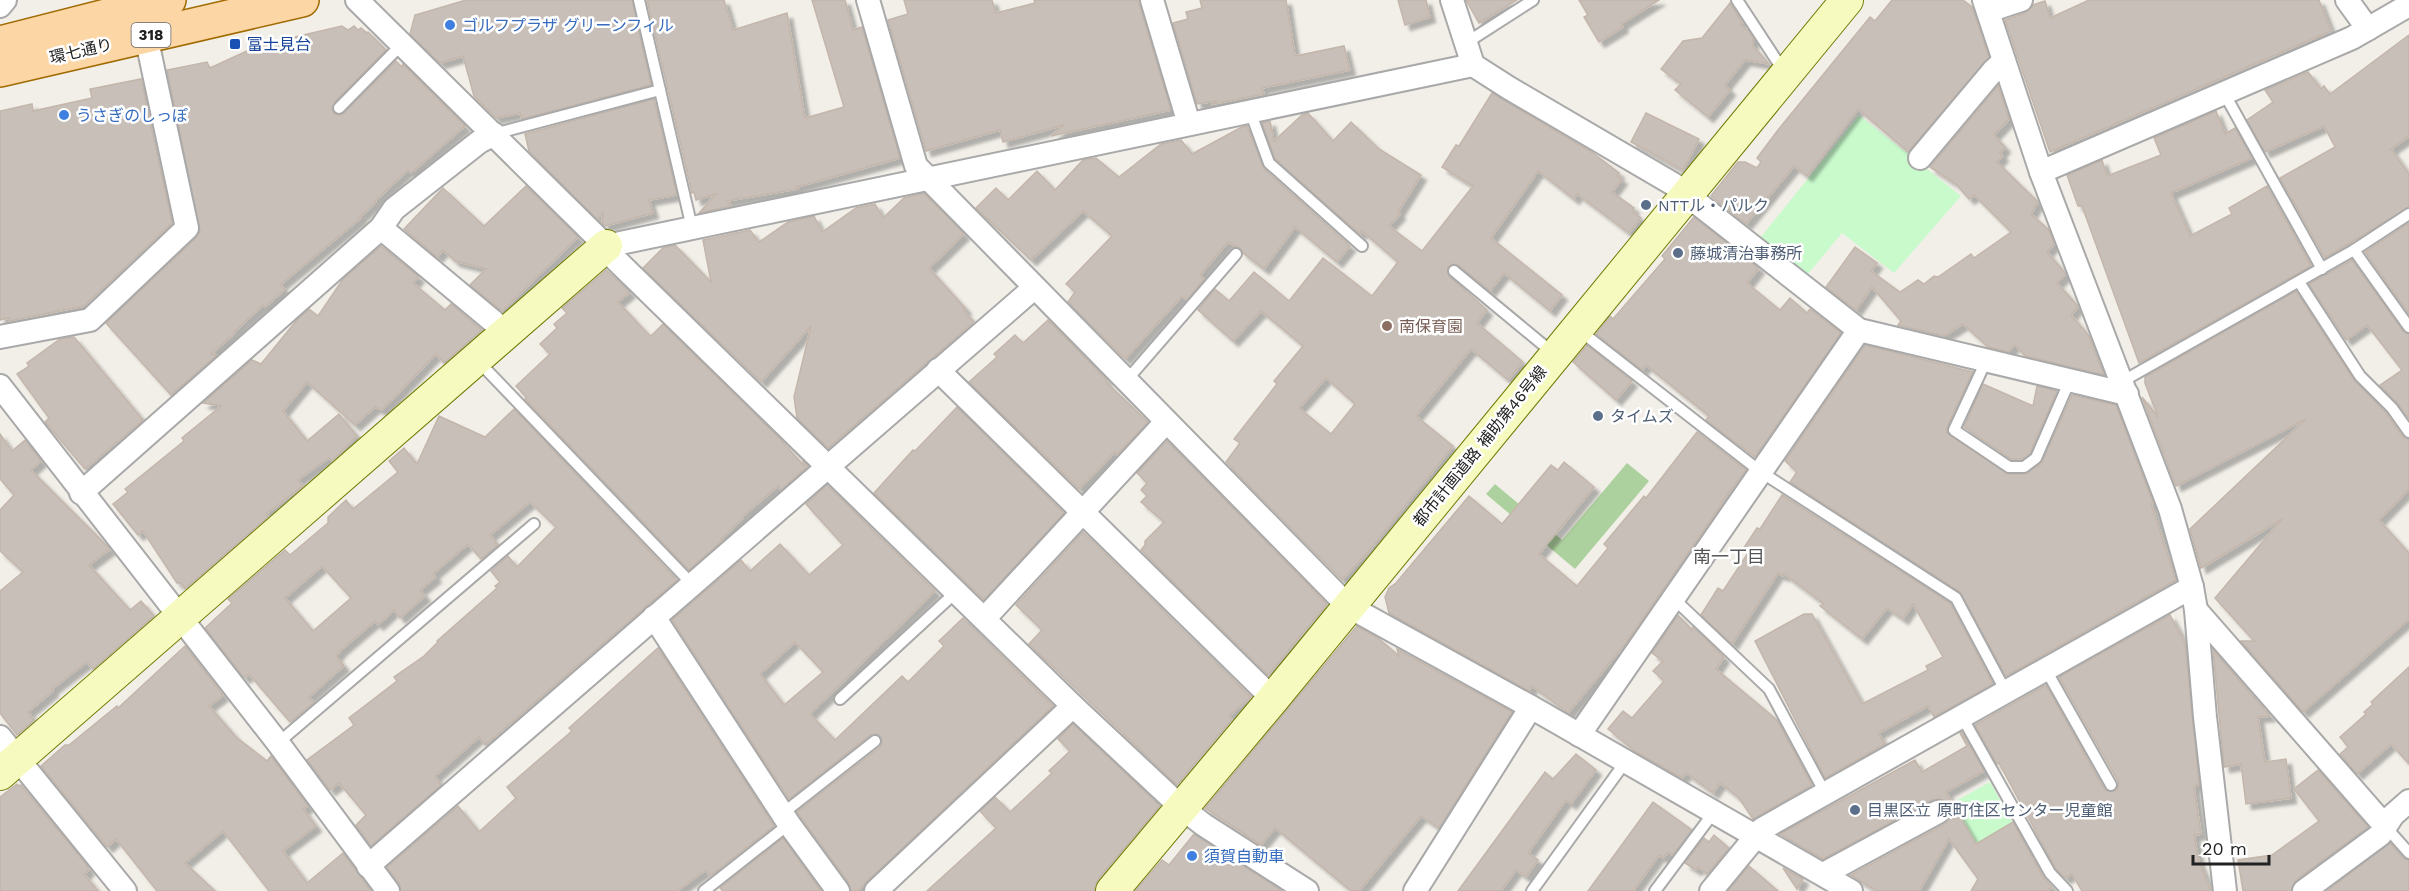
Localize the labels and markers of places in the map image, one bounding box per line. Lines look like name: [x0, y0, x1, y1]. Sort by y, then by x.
place label: ゴルフプラザ グリーンフィル: [462, 16, 674, 35]
marker: ゴルフプラザ グリーンフィル: [443, 18, 457, 32]
place label: 富士見台: [247, 35, 311, 54]
marker: 富士見台: [228, 37, 242, 51]
place label: うさぎのしっぽ: [76, 106, 188, 125]
marker: うさぎのしっぽ: [57, 108, 71, 122]
place label: NTTル・パルク: [1658, 196, 1769, 215]
marker: NTTル・パルク: [1639, 198, 1653, 212]
place label: 藤城清治事務所: [1690, 244, 1802, 263]
marker: 藤城清治事務所: [1671, 246, 1685, 260]
place label: 南保育園: [1399, 317, 1463, 336]
marker: 南保育園: [1380, 319, 1394, 333]
place label: タイムズ: [1610, 407, 1674, 426]
marker: タイムズ: [1591, 409, 1605, 423]
place label: 目黒区立 原町住区センター児童館: [1867, 801, 2112, 820]
marker: 目黒区立 原町住区センター児童館: [1848, 803, 1862, 817]
place label: 須賀自動車: [1204, 847, 1284, 866]
marker: 須賀自動車: [1185, 849, 1199, 863]

